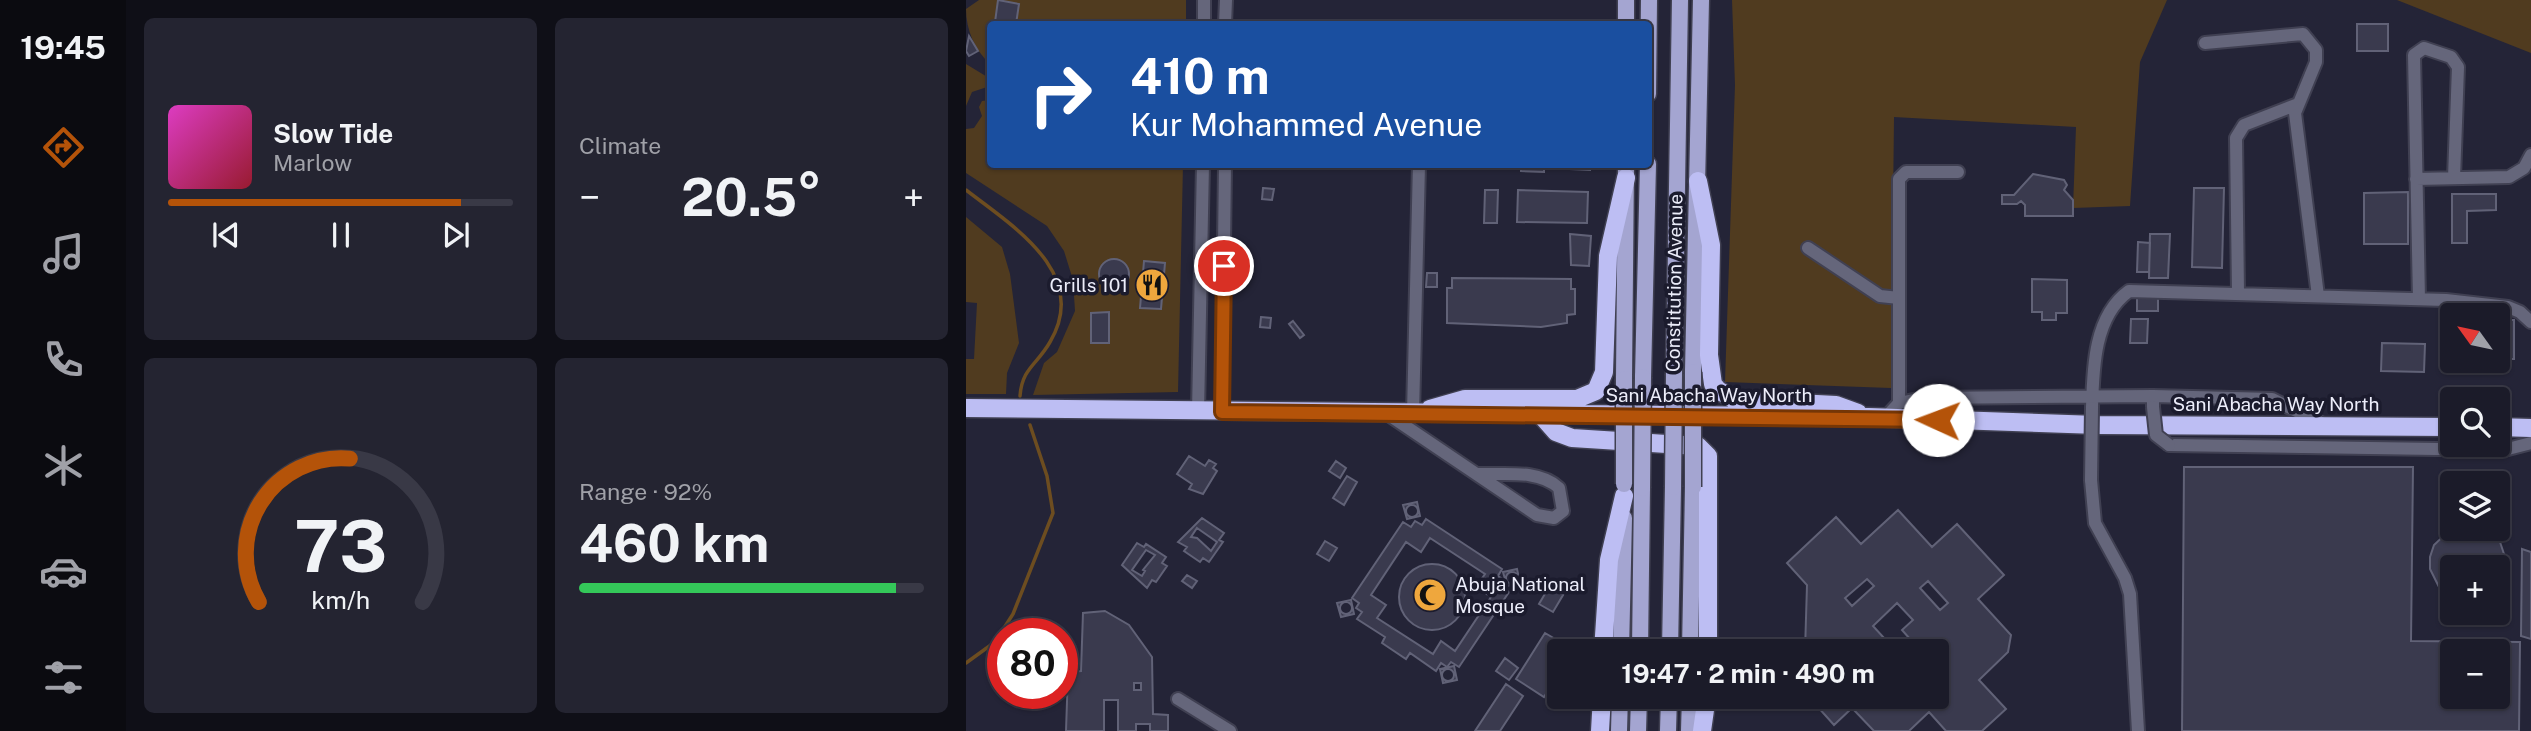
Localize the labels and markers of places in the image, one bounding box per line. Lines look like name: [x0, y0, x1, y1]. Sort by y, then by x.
pin: [1194, 236, 1254, 296]
restaurant icon: Grills 101: [1133, 266, 1171, 304]
place label: Grills 101: [1050, 274, 1128, 296]
place label: Abuja National Mosque: [1455, 573, 1585, 617]
mosque icon: Abuja National Mosque: [1411, 576, 1449, 614]

